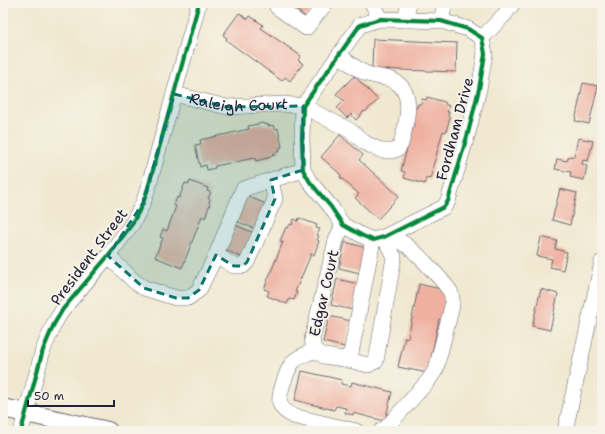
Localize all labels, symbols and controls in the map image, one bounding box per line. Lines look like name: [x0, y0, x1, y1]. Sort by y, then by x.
street label: Fordham Drive: [432, 75, 478, 183]
street label: Raleigh Court: [187, 88, 289, 117]
street label: President Street: [46, 204, 132, 310]
street label: Edgar Court: [304, 248, 344, 338]
scale bar: [28, 382, 114, 408]
text: 50 m: [34, 388, 64, 404]

